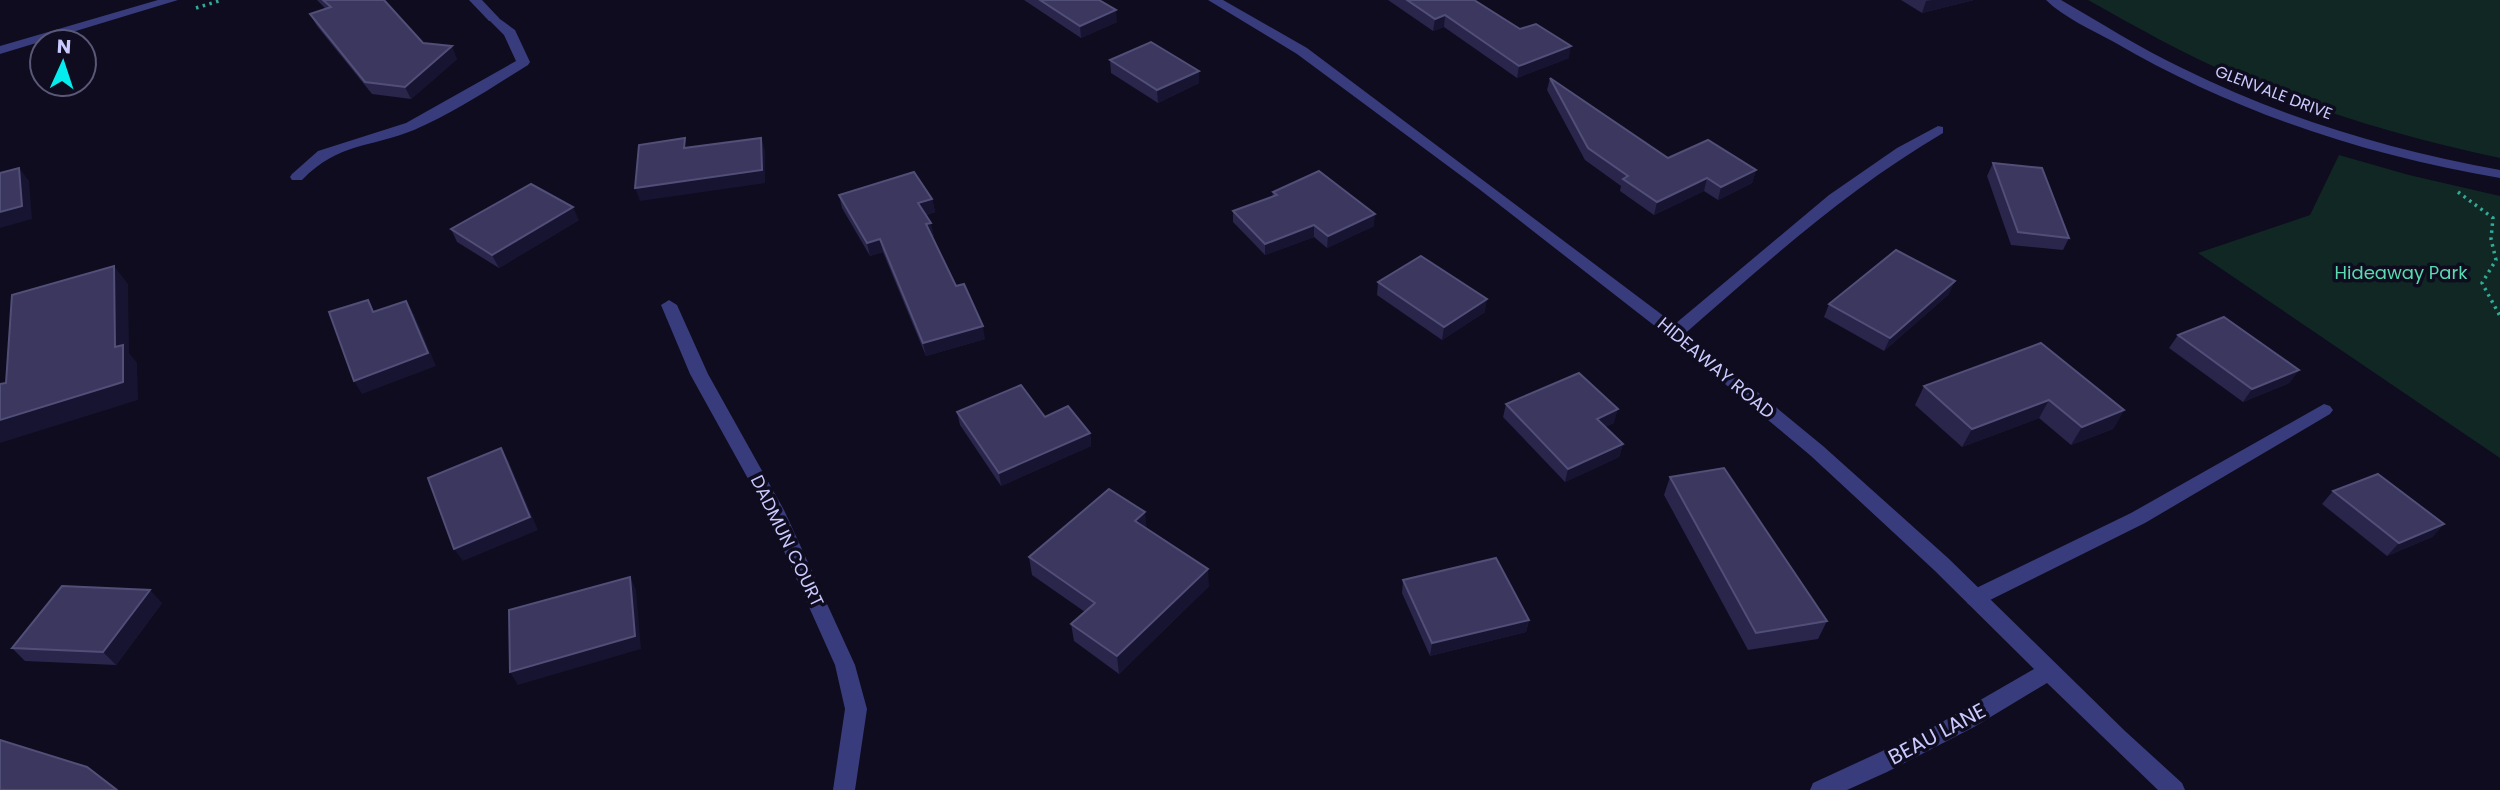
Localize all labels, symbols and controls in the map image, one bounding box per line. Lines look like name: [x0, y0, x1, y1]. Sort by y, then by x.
north arrow: [28, 28, 98, 98]
text: N: [56, 33, 72, 60]
street label: GLENVALE DRIVE: [2212, 60, 2336, 125]
park label: Hideaway Park: [2335, 260, 2468, 285]
street label: HIDEAWAY ROAD: [1652, 311, 1780, 424]
street label: DADMUN COURT: [745, 471, 830, 611]
street label: BEAU LANE: [1883, 696, 1991, 771]

